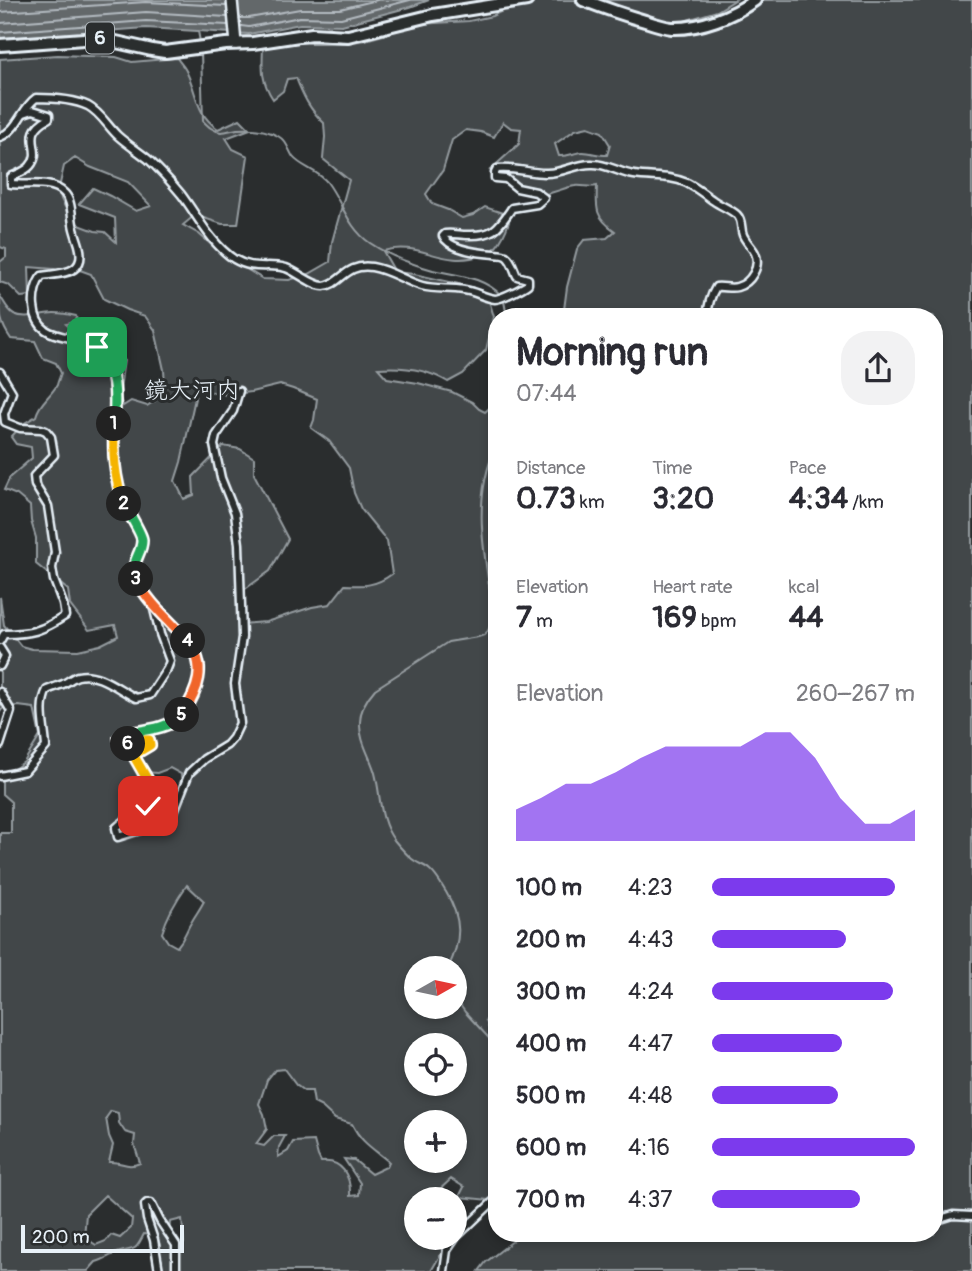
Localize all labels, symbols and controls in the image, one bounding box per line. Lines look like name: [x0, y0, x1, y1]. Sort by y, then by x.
road number: 6: [86, 22, 114, 54]
pin: [67, 317, 127, 377]
icon: arrive: [78, 328, 116, 366]
text: Morning run: [516, 329, 708, 377]
button: share: [841, 331, 915, 405]
district label: 鏡大河内: [144, 376, 240, 405]
text: 07:44: [516, 379, 577, 408]
pin: 1: [96, 406, 132, 442]
text: 1: [110, 411, 117, 435]
text: Distance: [516, 456, 585, 480]
text: Time: [652, 456, 692, 480]
text: Pace: [789, 456, 826, 480]
text: 0.73: [516, 480, 576, 517]
text: 3:20: [652, 480, 714, 517]
text: 4:34: [789, 480, 848, 517]
pin: 2: [106, 486, 142, 522]
text: km: [576, 490, 605, 514]
text: /km: [848, 490, 884, 514]
text: 2: [118, 491, 129, 515]
pin: 3: [118, 562, 154, 596]
text: 3: [130, 566, 141, 590]
text: Elevation: [516, 575, 588, 599]
text: Heart rate: [652, 575, 732, 599]
text: kcal: [789, 575, 820, 599]
text: 7: [516, 599, 532, 636]
text: 169: [652, 599, 697, 636]
text: 44: [789, 599, 823, 636]
text: m: [532, 609, 553, 633]
text: bpm: [697, 609, 736, 633]
pin: 4: [170, 624, 206, 658]
text: 4: [182, 628, 193, 652]
text: Elevation: [516, 679, 604, 708]
text: 260–267 m: [796, 679, 915, 708]
pin: 5: [164, 698, 200, 732]
text: 5: [176, 702, 187, 726]
pin: 6: [110, 726, 146, 762]
text: 6: [122, 731, 133, 755]
pin: [118, 776, 178, 836]
icon: check: [129, 787, 167, 825]
text: 100 m: [516, 873, 582, 902]
text: 4:23: [628, 873, 672, 902]
text: 200 m: [516, 925, 586, 954]
text: 4:43: [628, 925, 674, 954]
north arrow: [404, 956, 467, 1018]
map controls: [404, 956, 467, 1250]
text: 300 m: [516, 977, 586, 1006]
text: 4:24: [628, 977, 674, 1006]
text: 400 m: [516, 1029, 586, 1058]
text: 4:47: [628, 1029, 673, 1058]
button: locate: [404, 1033, 467, 1096]
text: 500 m: [516, 1081, 585, 1110]
text: 4:48: [628, 1081, 672, 1110]
button: +: [404, 1110, 467, 1173]
text: 600 m: [516, 1133, 586, 1162]
text: 4:16: [628, 1133, 670, 1162]
text: 700 m: [516, 1185, 585, 1214]
text: 4:37: [628, 1185, 672, 1214]
button: −: [404, 1187, 467, 1250]
scale bar: [21, 1222, 184, 1254]
text: 200 m: [32, 1225, 90, 1249]

